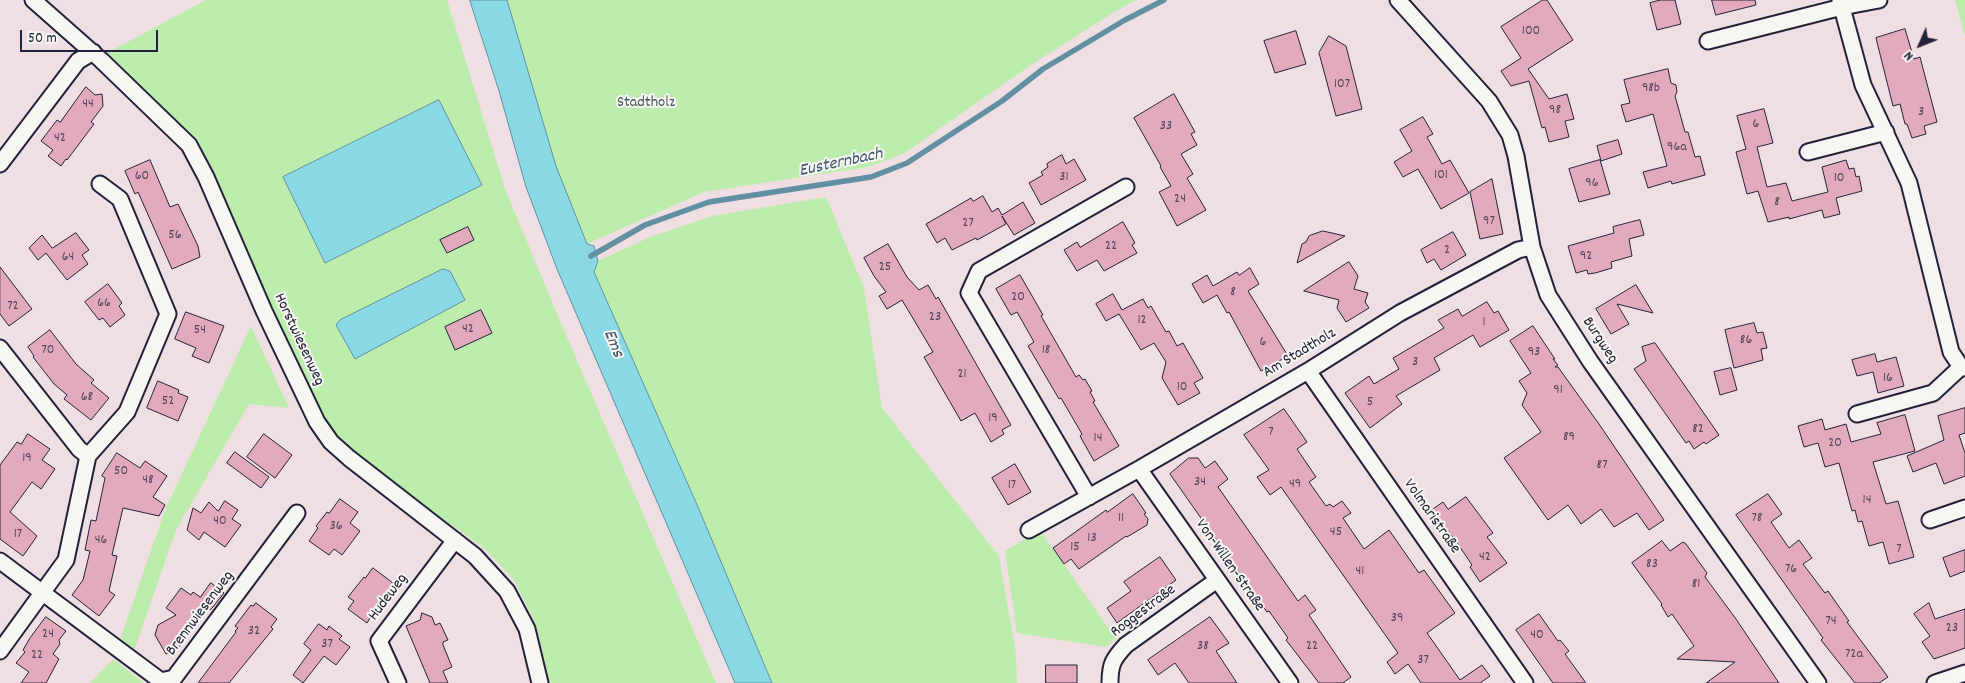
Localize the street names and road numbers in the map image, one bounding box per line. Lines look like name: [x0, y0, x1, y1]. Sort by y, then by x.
street label: Horstwiesenweg: [268, 291, 328, 389]
street label: Burgweg: [1577, 314, 1621, 368]
street label: Am Stadtholz: [1260, 325, 1340, 383]
street label: Volmaristraße: [1398, 476, 1464, 558]
street label: Von-Willen-Straße: [1190, 516, 1268, 616]
street label: Brennwiesenweg: [163, 568, 239, 660]
street label: Hudeweg: [365, 571, 413, 625]
street label: Roggestraße: [1108, 581, 1180, 643]

